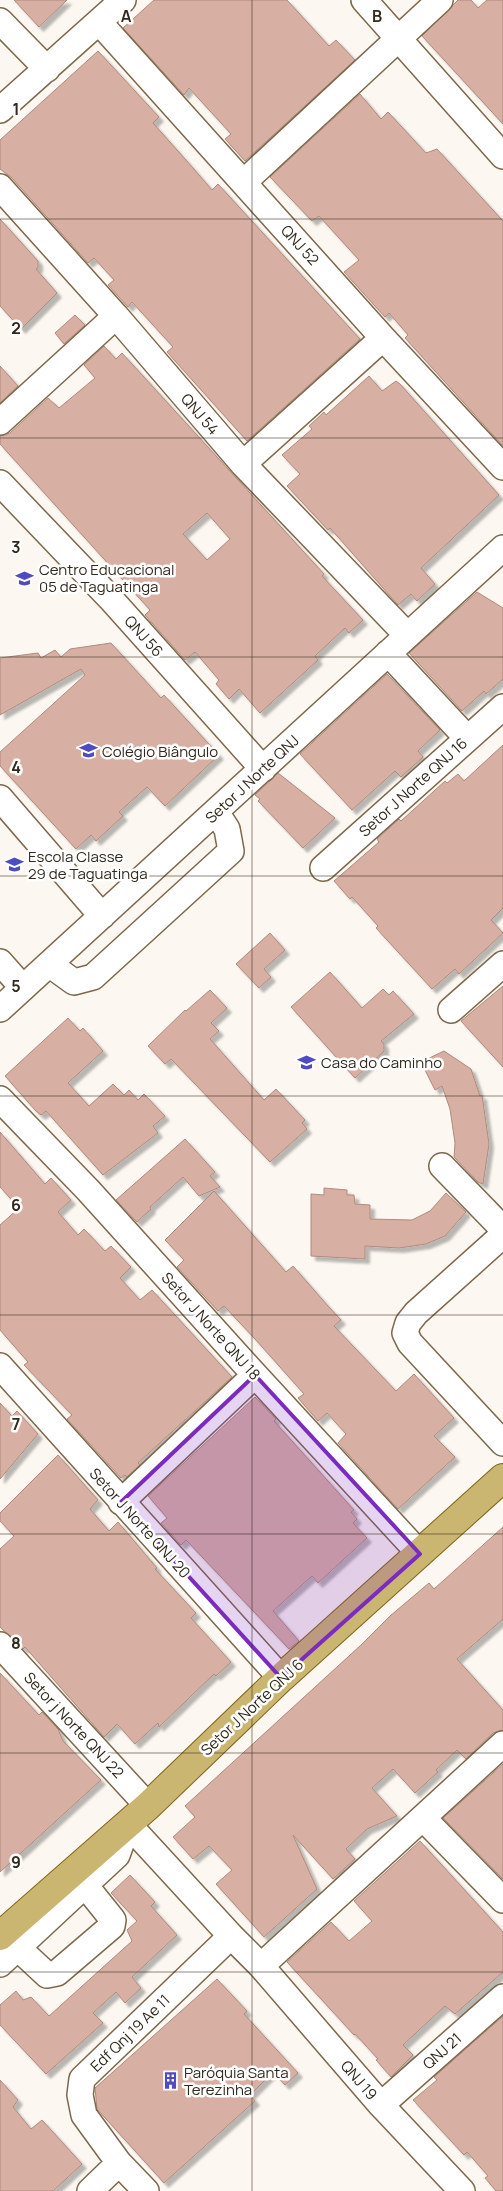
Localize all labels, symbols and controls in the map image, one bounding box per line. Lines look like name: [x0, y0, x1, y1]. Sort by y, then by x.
text: A: [121, 5, 132, 27]
text: B: [372, 5, 382, 27]
text: 1: [12, 98, 20, 120]
street label: QNJ 52: [276, 220, 324, 270]
text: 2: [11, 317, 21, 339]
street label: QNJ 54: [176, 389, 224, 439]
text: 3: [11, 536, 21, 558]
place label: Centro Educacional 05 de Taguatinga: [39, 559, 174, 597]
school or university icon: Centro Educacional 05 de Taguatinga: [15, 568, 35, 588]
street label: QNJ 56: [120, 611, 168, 661]
street label: Setor J Norte QNJ: [201, 730, 303, 828]
street label: Setor J Norte QNJ 16: [354, 733, 472, 841]
school or university icon: Colégio Biângulo: [78, 741, 98, 761]
place label: Colégio Biângulo: [102, 741, 218, 762]
text: 4: [11, 756, 21, 778]
place label: Escola Classe 29 de Taguatinga: [28, 846, 148, 884]
school or university icon: Escola Classe 29 de Taguatinga: [4, 855, 24, 875]
text: 5: [11, 975, 21, 997]
school or university icon: Casa do Caminho: [297, 1052, 317, 1072]
place label: Casa do Caminho: [321, 1052, 442, 1073]
text: 6: [11, 1194, 21, 1216]
street label: Setor J Norte QNJ 18: [157, 1267, 265, 1385]
text: 7: [12, 1413, 20, 1435]
street label: Setor J Norte QNJ 20: [85, 1463, 195, 1583]
text: 8: [11, 1632, 21, 1654]
street label: Setor J Norte QNJ 6: [196, 1654, 308, 1760]
street label: Setor j Norte QNJ 22: [19, 1667, 129, 1783]
text: 9: [11, 1851, 21, 1873]
street label: Edf Qnj 19 Ae 11: [86, 1990, 174, 2076]
street label: QNJ 21: [418, 2028, 466, 2074]
street label: QNJ 19: [336, 2056, 382, 2104]
place label: Paróquia Santa Terezinha: [184, 2062, 289, 2100]
building icon: Paróquia Santa Terezinha: [160, 2071, 180, 2091]

